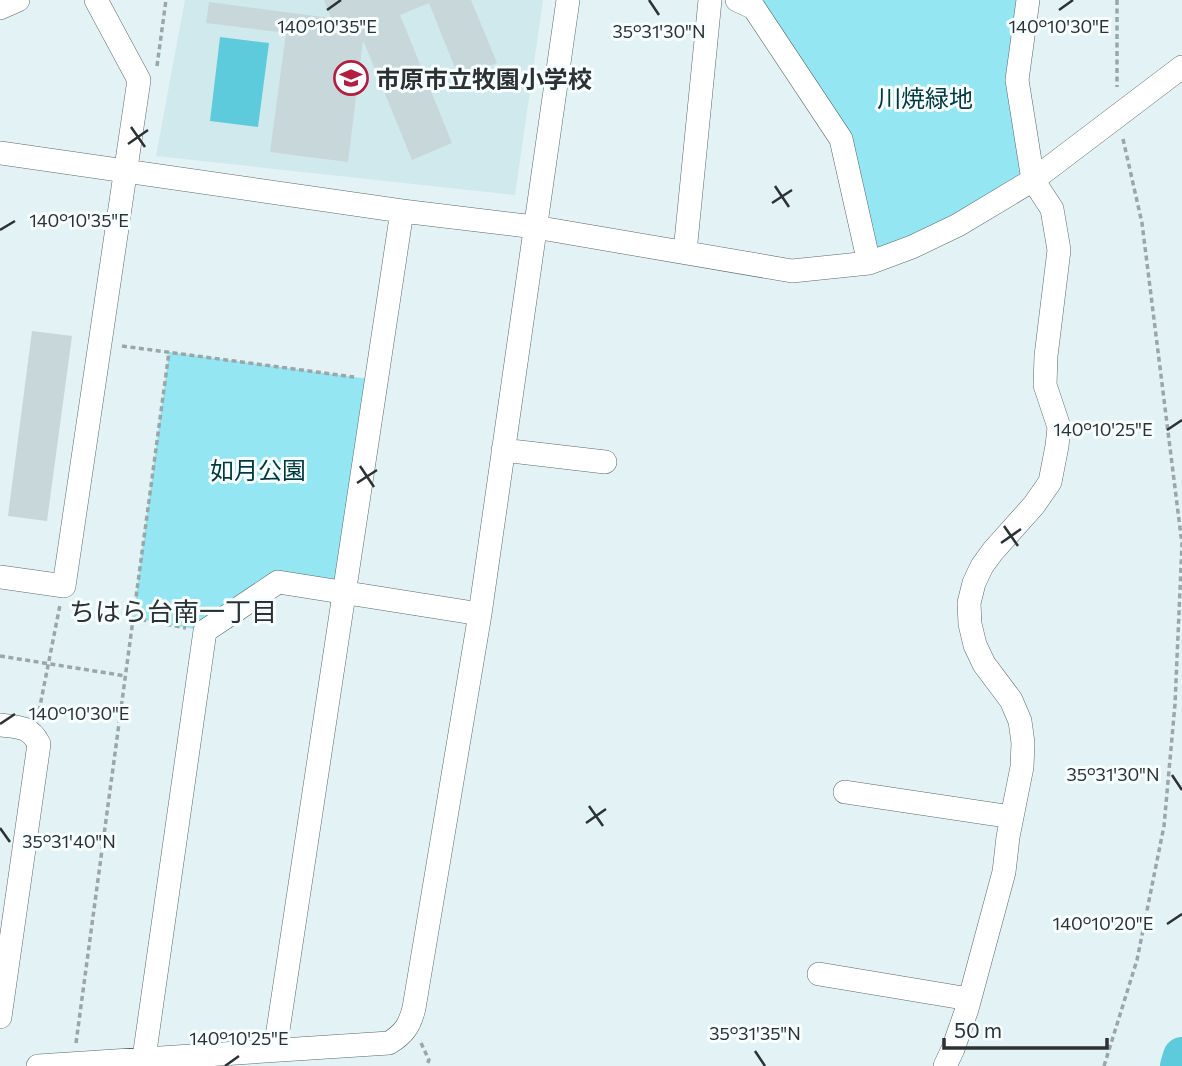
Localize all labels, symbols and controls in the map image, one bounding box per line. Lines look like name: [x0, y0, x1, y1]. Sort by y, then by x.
text: 140°10'35"E: [277, 15, 377, 37]
text: 140°10'30"E: [1008, 15, 1110, 37]
text: 35°31'30"N: [613, 20, 705, 42]
school or university icon: 市原市立牧園小学校: [332, 59, 370, 97]
place label: 市原市立牧園小学校: [376, 64, 592, 93]
park label: 川焼緑地: [877, 83, 973, 112]
text: 140°10'35"E: [29, 209, 129, 231]
text: 140°10'25"E: [1053, 418, 1153, 440]
park label: 如月公園: [210, 455, 306, 484]
district label: ちはら台南一丁目: [69, 595, 277, 626]
text: 140°10'30"E: [28, 702, 130, 724]
text: 35°31'30"N: [1067, 763, 1159, 785]
text: 35°31'40"N: [22, 830, 116, 852]
text: 140°10'20"E: [1053, 912, 1153, 934]
scale bar: [944, 1006, 1107, 1050]
text: 50 m: [954, 1017, 1002, 1042]
text: 35°31'35"N: [709, 1022, 801, 1044]
text: 140°10'25"E: [189, 1027, 289, 1049]

